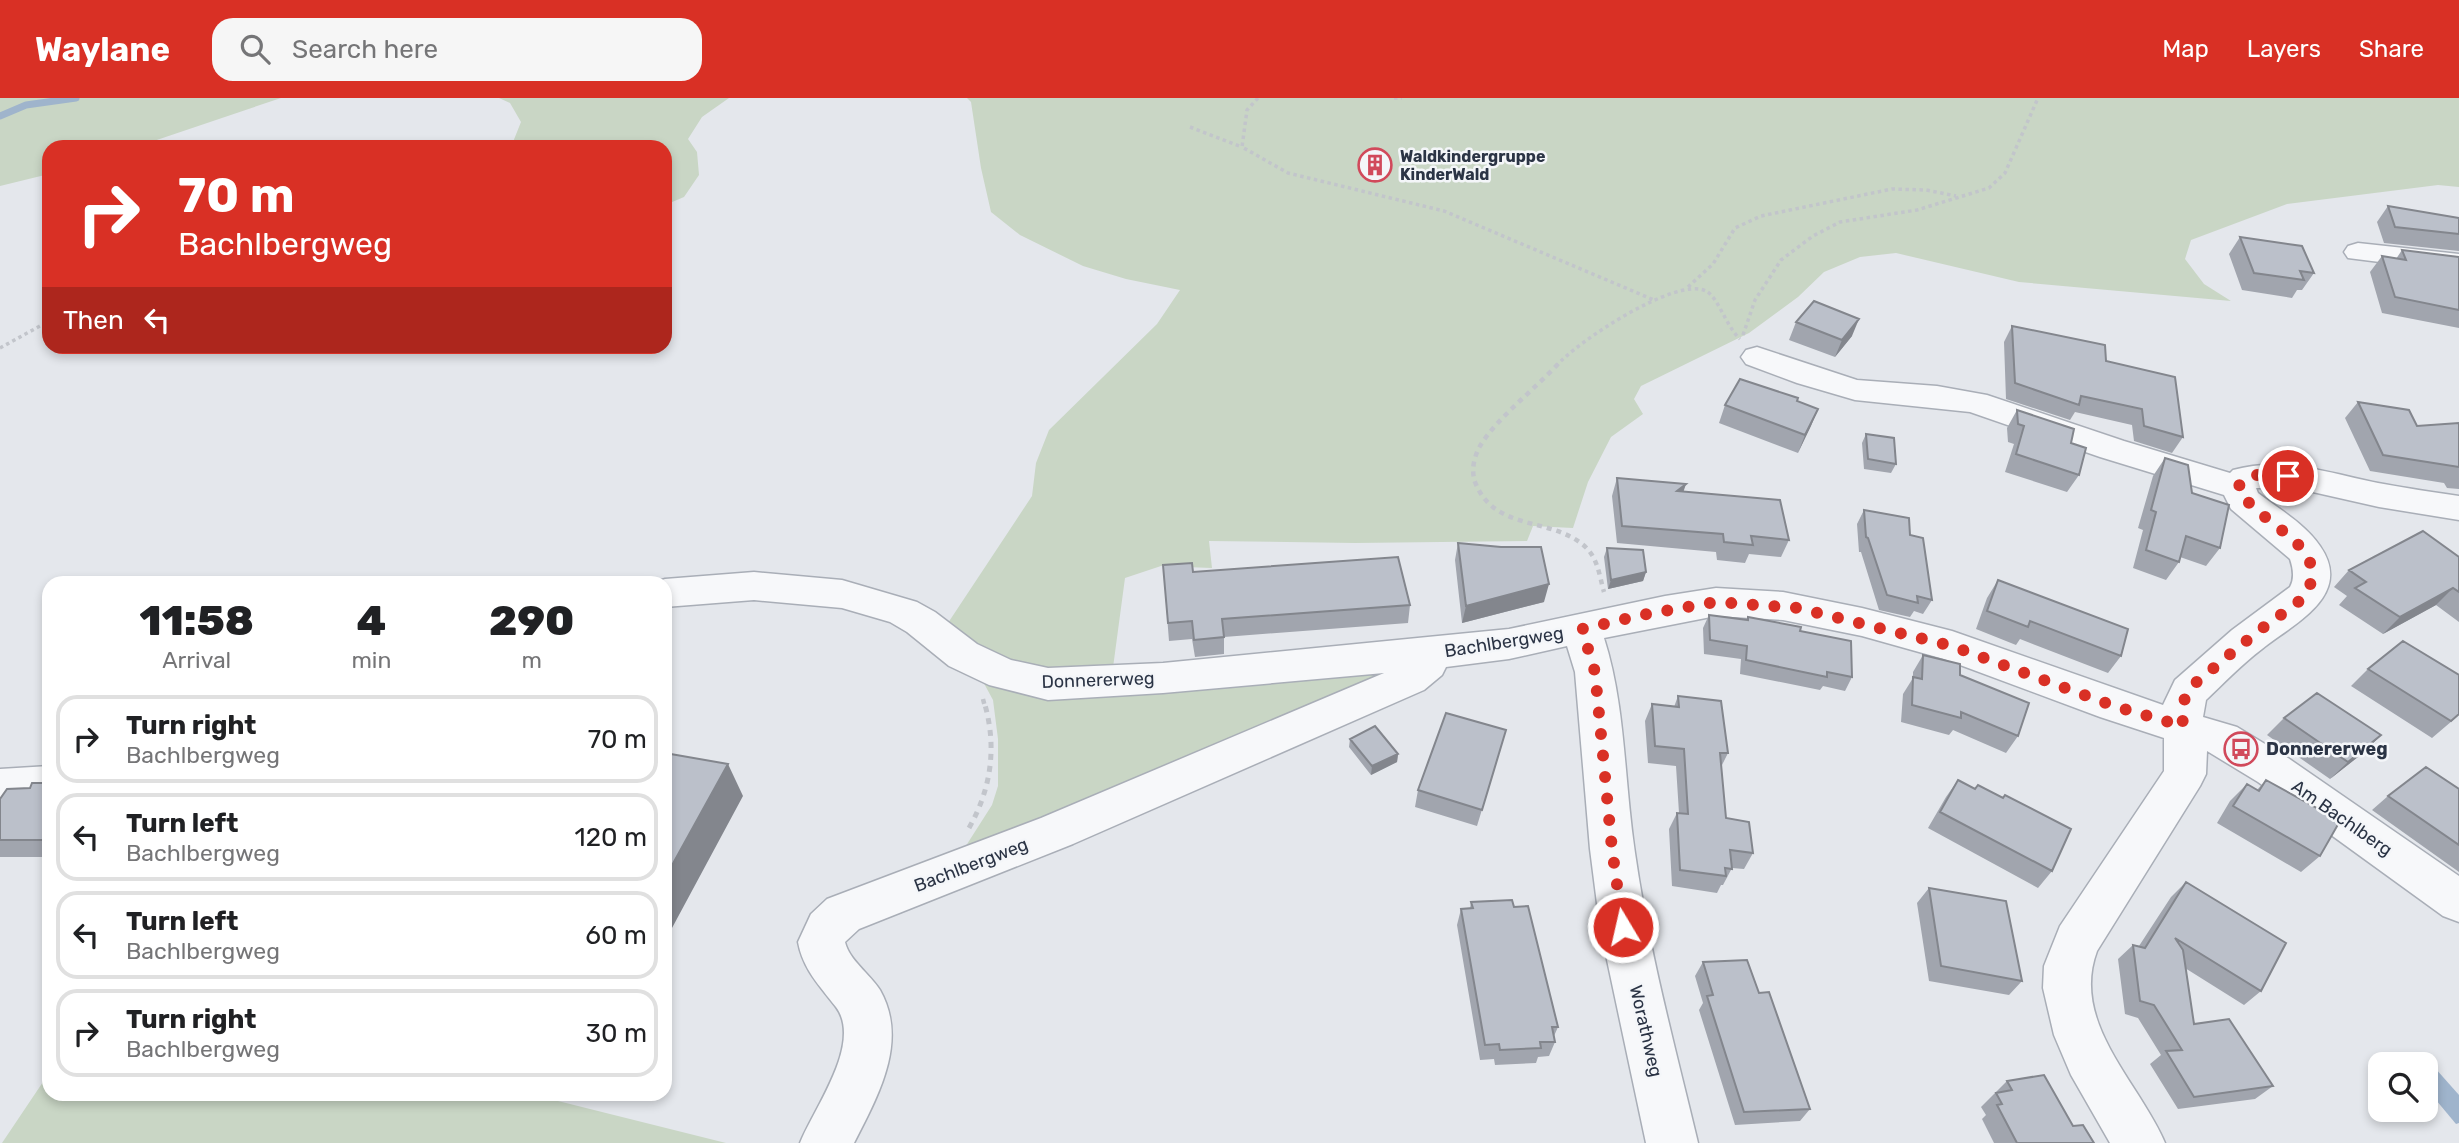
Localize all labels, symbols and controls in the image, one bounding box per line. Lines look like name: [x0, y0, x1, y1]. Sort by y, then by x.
search box: [212, 18, 702, 81]
text: Waylane: [35, 30, 170, 69]
icon: search: [236, 30, 274, 68]
text: Search here: [292, 34, 438, 65]
text: Map: [2162, 35, 2209, 63]
text: Layers: [2247, 35, 2321, 63]
text: Share: [2359, 35, 2424, 63]
building icon: Waldkindergruppe KinderWald: [1356, 146, 1394, 184]
place label: Waldkindergruppe KinderWald: [1400, 147, 1545, 184]
text: 70 m: [178, 166, 295, 224]
icon: right: [63, 168, 154, 259]
text: Bachlbergweg: [178, 225, 392, 263]
icon: left: [138, 301, 176, 339]
text: Then: [63, 305, 124, 336]
pin: [2258, 446, 2318, 506]
icon: arrive: [2269, 457, 2307, 495]
text: 11:58: [140, 596, 254, 646]
text: 4: [356, 596, 386, 646]
text: 290: [489, 596, 574, 646]
street label: Bachlbergweg: [1443, 622, 1565, 662]
text: Arrival: [162, 646, 231, 674]
text: min: [351, 646, 391, 674]
text: m: [521, 646, 542, 674]
street label: Donnererweg: [1041, 667, 1155, 693]
text: Turn right: [126, 710, 256, 741]
icon: right: [67, 720, 105, 758]
text: 70 m: [588, 724, 647, 755]
bus stop icon: Donnererweg: [2222, 730, 2260, 768]
place label: Donnererweg: [2266, 738, 2388, 760]
text: Bachlbergweg: [126, 741, 280, 769]
street label: Am Bachlberg: [2287, 775, 2397, 861]
text: Turn left: [126, 808, 238, 839]
icon: left: [67, 818, 105, 856]
text: 120 m: [575, 822, 647, 853]
street label: Bachlbergweg: [911, 833, 1031, 897]
text: Bachlbergweg: [126, 839, 280, 867]
position arrow: [1586, 890, 1660, 964]
text: Turn left: [126, 906, 238, 937]
icon: left: [67, 916, 105, 954]
text: 60 m: [585, 920, 647, 951]
text: Bachlbergweg: [126, 937, 280, 965]
street label: Worathweg: [1625, 983, 1667, 1079]
text: Turn right: [126, 1004, 256, 1035]
icon: right: [67, 1014, 105, 1052]
text: 30 m: [585, 1018, 647, 1049]
text: Bachlbergweg: [126, 1035, 280, 1063]
map controls: [2368, 1052, 2438, 1122]
button: search: [2368, 1052, 2438, 1122]

